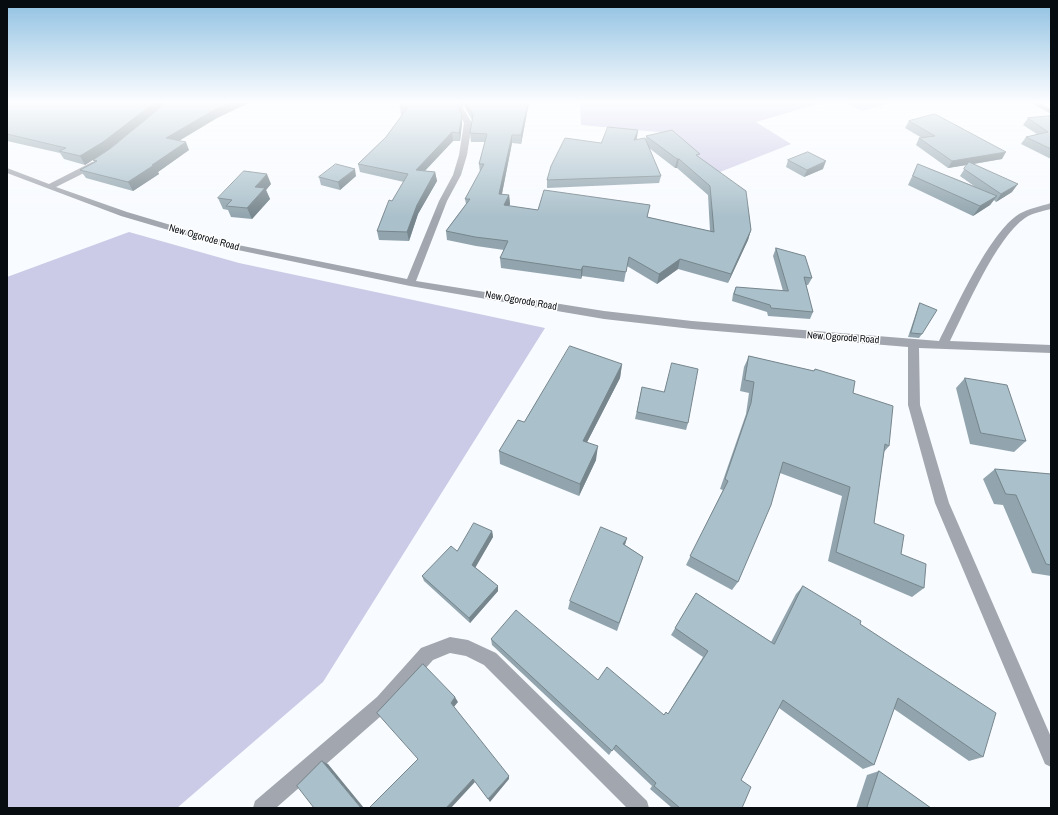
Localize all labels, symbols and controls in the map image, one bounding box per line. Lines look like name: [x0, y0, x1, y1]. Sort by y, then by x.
street label: New Ogorode Road: [168, 222, 240, 254]
street label: New Ogorode Road: [484, 289, 558, 313]
street label: New Ogorode Road: [806, 329, 880, 347]

